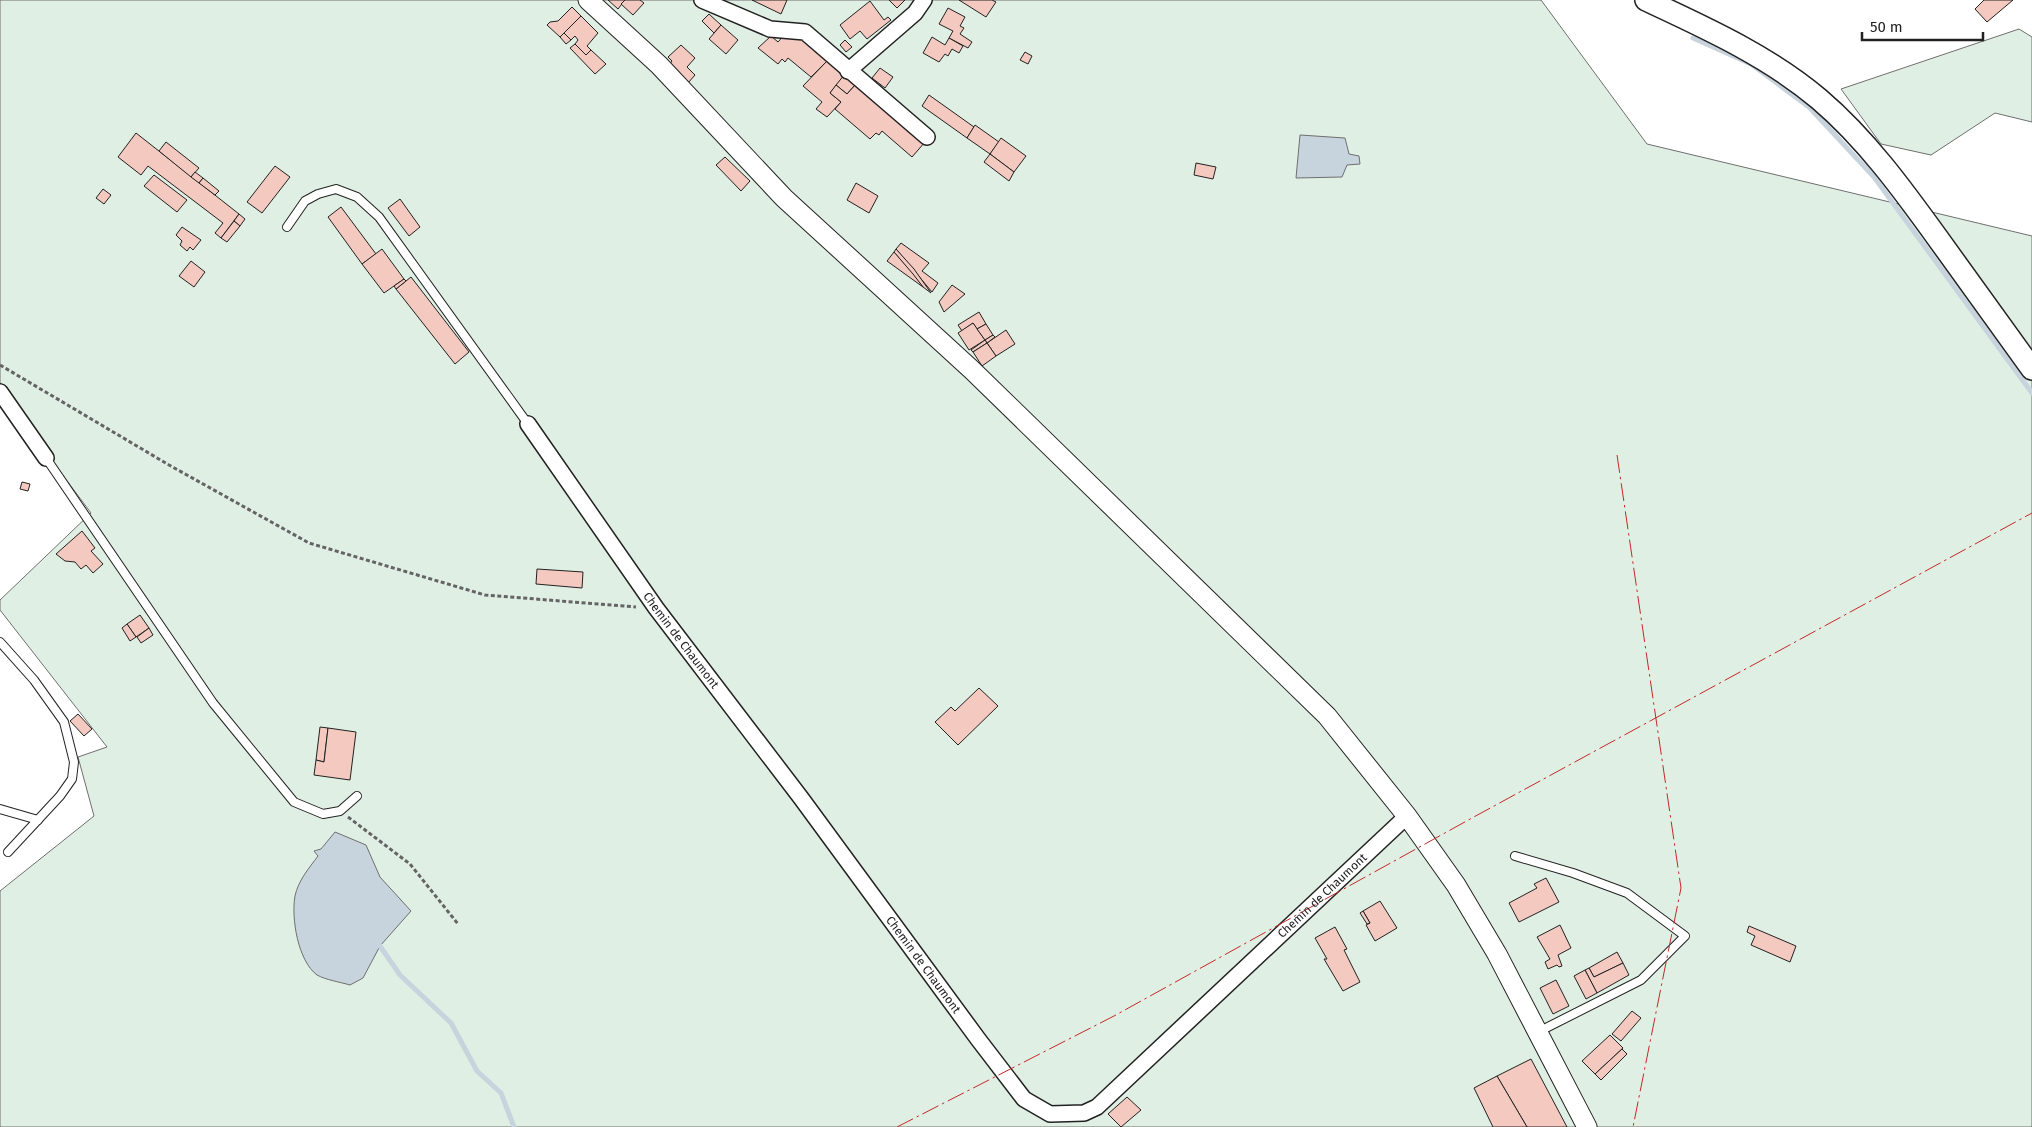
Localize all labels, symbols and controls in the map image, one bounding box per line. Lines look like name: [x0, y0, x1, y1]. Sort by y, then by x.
scale bar: [1862, 10, 1983, 42]
text: 50 m: [1870, 18, 1903, 36]
street label: Chemin de Chaumont: [640, 590, 722, 692]
street label: Chemin de Chaumont: [1275, 850, 1370, 941]
street label: Chemin de Chaumont: [883, 913, 964, 1017]

